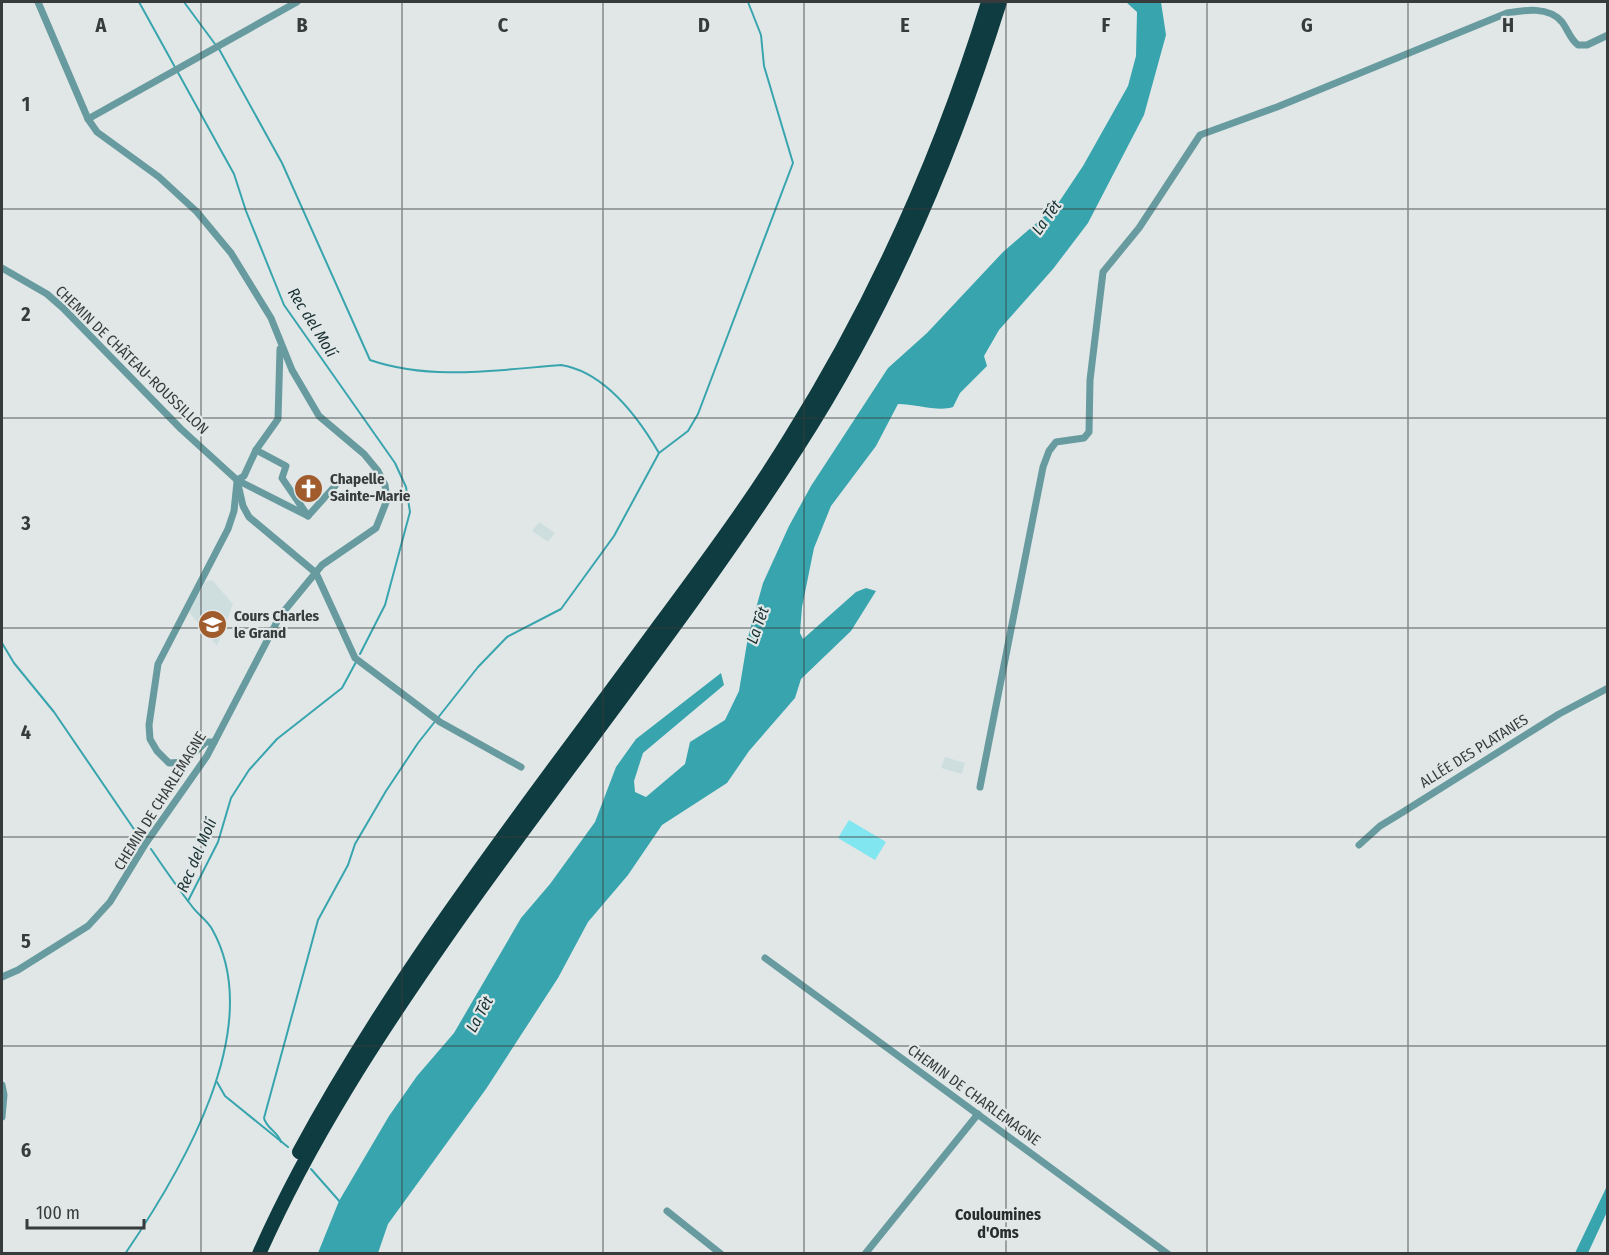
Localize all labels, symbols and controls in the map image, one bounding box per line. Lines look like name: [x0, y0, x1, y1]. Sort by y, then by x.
text: A: [95, 13, 108, 37]
text: B: [296, 13, 308, 37]
text: C: [498, 13, 509, 37]
text: D: [698, 13, 710, 37]
text: E: [900, 13, 910, 37]
text: F: [1102, 13, 1111, 37]
text: G: [1301, 13, 1313, 37]
text: H: [1502, 13, 1514, 37]
text: 1: [22, 92, 30, 116]
water label: La Têt: [1028, 196, 1066, 238]
street label: CHEMIN DE CHÂTEAU-ROUSSILLON: [52, 282, 212, 438]
water label: Rec del Molí: [284, 284, 342, 361]
text: 2: [20, 302, 31, 326]
place label: Chapelle Sainte-Marie: [330, 470, 411, 505]
church icon: Chapelle Sainte-Marie: [293, 472, 325, 504]
text: 3: [20, 511, 31, 535]
water label: La Têt: [742, 603, 773, 646]
place label: Cours Charles le Grand: [234, 607, 320, 642]
school or university icon: Cours Charles le Grand: [197, 609, 229, 641]
street label: ALLÉE DES PLATANES: [1416, 710, 1532, 792]
text: 4: [21, 720, 31, 744]
street label: CHEMIN DE CHARLEMAGNE: [110, 728, 210, 874]
water label: Rec del Molí: [172, 815, 221, 895]
text: 5: [21, 929, 31, 953]
water label: La Têt: [462, 992, 497, 1035]
street label: CHEMIN DE CHARLEMAGNE: [904, 1041, 1044, 1149]
text: 6: [21, 1138, 31, 1162]
scale bar: [27, 1192, 144, 1230]
text: 100 m: [36, 1202, 80, 1224]
district label: Couloumines d'Oms: [955, 1205, 1041, 1242]

